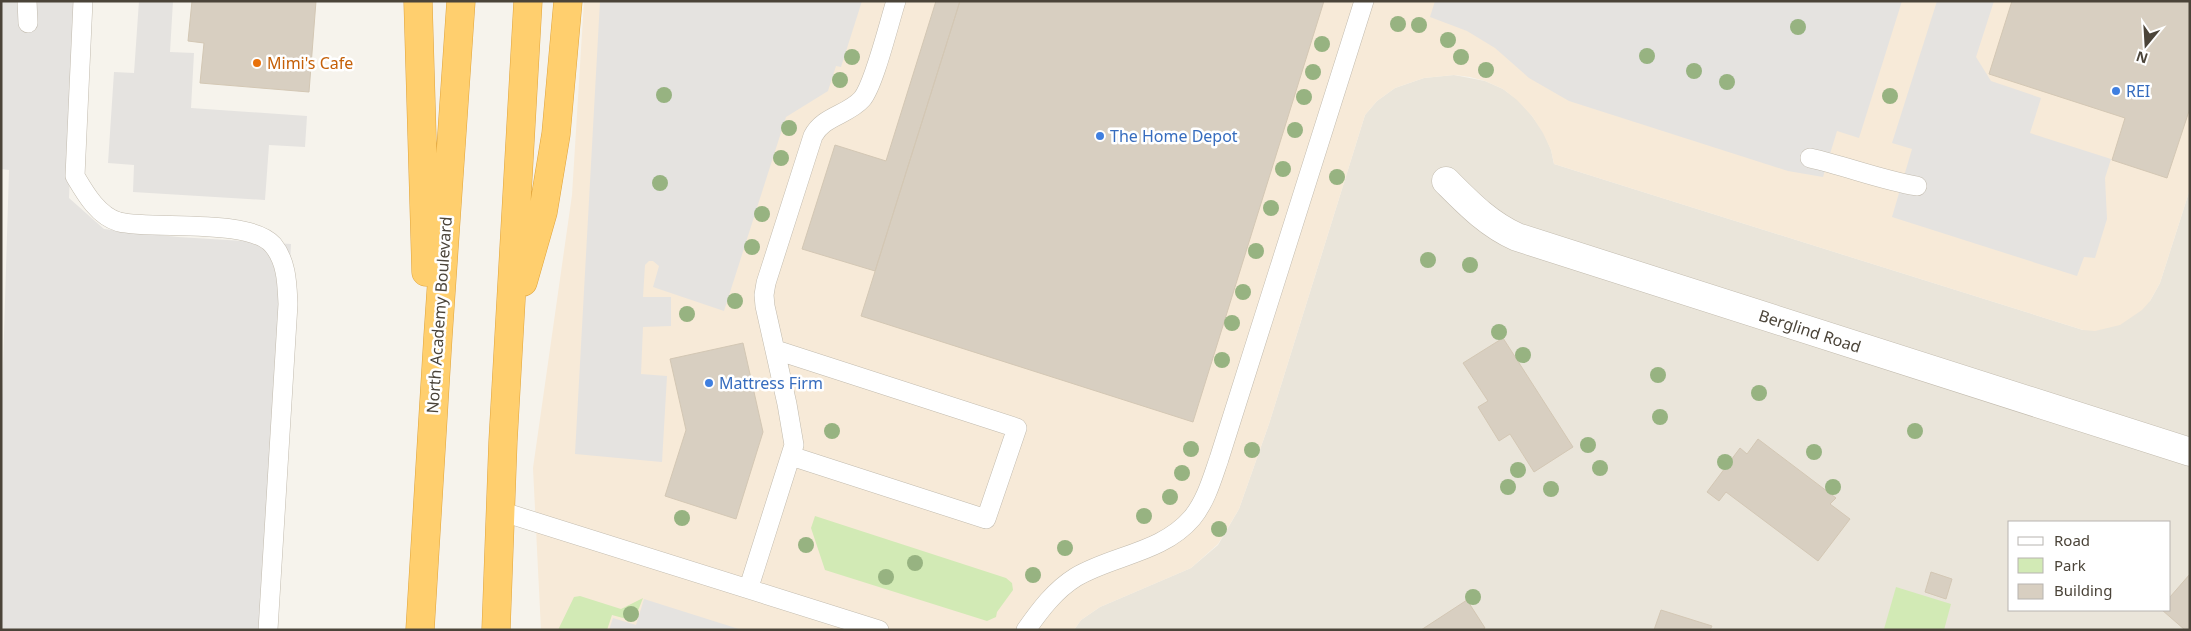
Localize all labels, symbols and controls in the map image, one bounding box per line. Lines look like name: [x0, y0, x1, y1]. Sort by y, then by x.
north arrow: [2121, 20, 2171, 70]
text: N: [2133, 47, 2150, 69]
place label: Mimi's Cafe: [267, 52, 353, 74]
marker: Mimi's Cafe: [251, 57, 263, 69]
place label: REI: [2126, 80, 2150, 102]
marker: REI: [2110, 85, 2122, 97]
place label: The Home Depot: [1110, 125, 1238, 147]
marker: The Home Depot: [1094, 130, 1106, 142]
street label: North Academy Boulevard: [421, 216, 457, 414]
street label: Berglind Road: [1756, 304, 1864, 358]
place label: Mattress Firm: [719, 372, 823, 394]
marker: Mattress Firm: [703, 377, 715, 389]
legend: [2008, 521, 2171, 611]
text: Road: [2054, 530, 2090, 550]
text: Park: [2054, 555, 2086, 575]
text: Building: [2054, 580, 2112, 600]

